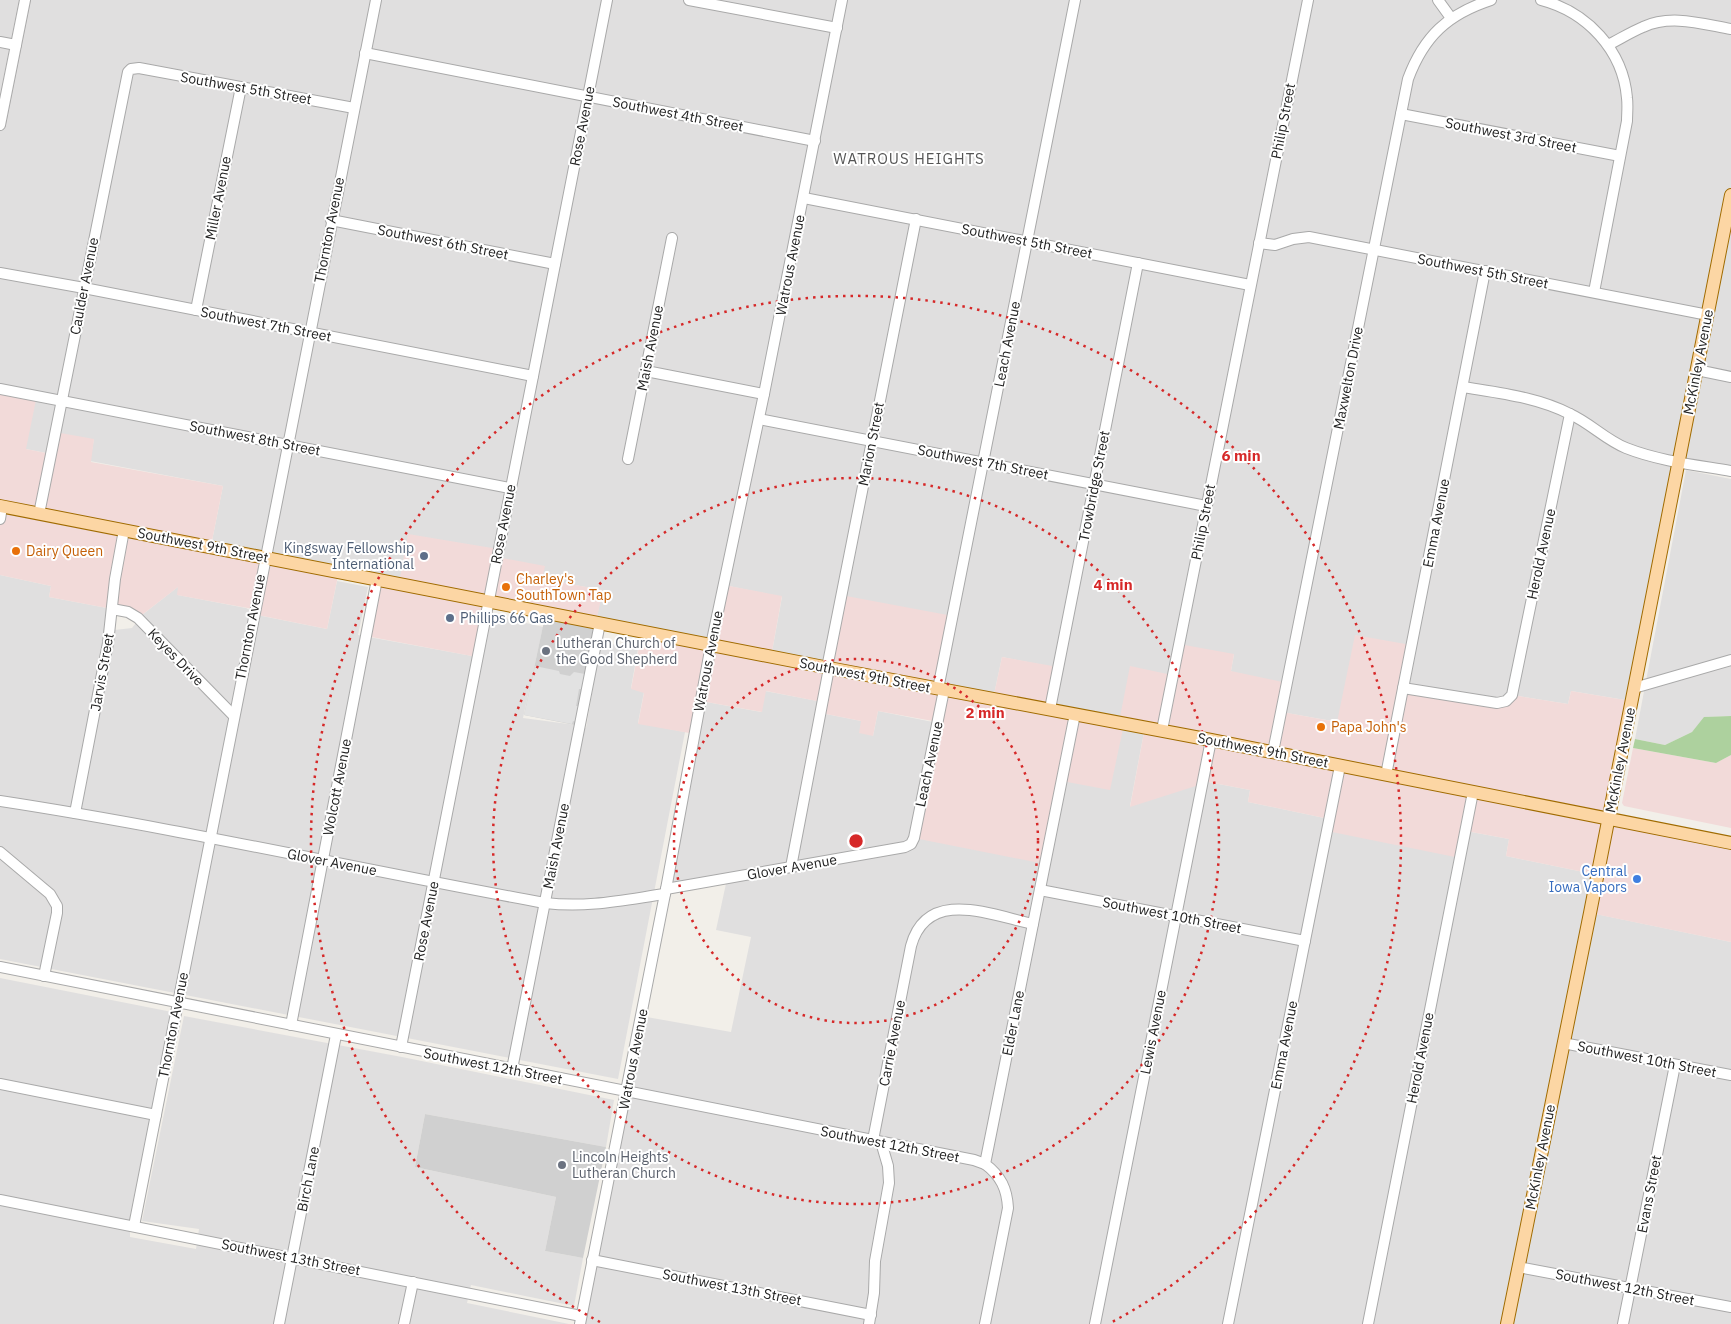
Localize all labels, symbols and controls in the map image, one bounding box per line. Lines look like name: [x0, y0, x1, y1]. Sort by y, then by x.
street label: Southwest 5th Street: [179, 68, 313, 108]
street label: Philip Street: [1267, 81, 1299, 161]
street label: Rose Avenue: [565, 84, 599, 168]
street label: Southwest 4th Street: [611, 92, 745, 136]
street label: Southwest 3rd Street: [1444, 113, 1578, 157]
district label: WATROUS HEIGHTS: [833, 149, 985, 168]
street label: Miller Avenue: [201, 154, 235, 242]
street label: Thornton Avenue: [310, 175, 348, 285]
street label: Watrous Avenue: [771, 213, 809, 317]
street label: Southwest 5th Street: [960, 219, 1094, 263]
street label: Southwest 6th Street: [376, 220, 510, 264]
street label: Caulder Avenue: [66, 235, 102, 336]
street label: Southwest 5th Street: [1416, 249, 1550, 293]
street label: Leach Avenue: [990, 299, 1024, 388]
street label: Southwest 7th Street: [199, 302, 333, 346]
street label: Maish Avenue: [633, 303, 667, 393]
street label: McKinley Avenue: [1679, 307, 1717, 416]
street label: Maxwelton Drive: [1329, 325, 1367, 431]
street label: Marion Street: [854, 400, 888, 487]
street label: Southwest 8th Street: [188, 416, 322, 460]
street label: Trowbridge Street: [1074, 429, 1114, 543]
street label: Southwest 7th Street: [916, 440, 1050, 484]
text: 6 min: [1221, 446, 1261, 465]
street label: Emma Avenue: [1419, 477, 1453, 569]
street label: Rose Avenue: [486, 482, 520, 566]
street label: Philip Street: [1187, 482, 1219, 562]
street label: Herold Avenue: [1523, 507, 1559, 601]
street label: Southwest 9th Street: [136, 523, 270, 567]
place label: Kingsway Fellowship International: [284, 539, 414, 573]
place label: Dairy Queen: [26, 542, 103, 560]
marker: Dairy Queen: [10, 545, 22, 557]
marker: Kingsway Fellowship International: [418, 550, 430, 562]
place label: Charley's SouthTown Tap: [516, 570, 612, 604]
street label: Thornton Avenue: [231, 572, 269, 682]
text: 4 min: [1093, 575, 1133, 594]
marker: Charley's SouthTown Tap: [500, 581, 512, 593]
place label: Phillips 66 Gas: [460, 609, 554, 627]
street label: Watrous Avenue: [689, 609, 727, 713]
marker: Phillips 66 Gas: [444, 612, 456, 624]
street label: Keyes Drive: [144, 624, 208, 690]
street label: Jarvis Street: [86, 632, 118, 712]
place label: Lutheran Church of the Good Shepherd: [556, 634, 677, 668]
marker: Lutheran Church of the Good Shepherd: [540, 645, 552, 657]
street label: Southwest 9th Street: [798, 653, 932, 697]
text: 2 min: [965, 703, 1005, 722]
street label: McKinley Avenue: [1601, 705, 1639, 814]
place label: Papa John's: [1331, 718, 1407, 736]
street label: Leach Avenue: [911, 719, 947, 808]
marker: Papa John's: [1315, 721, 1327, 733]
street label: Southwest 9th Street: [1196, 728, 1330, 772]
street label: Wolcott Avenue: [319, 737, 355, 837]
street label: Maish Avenue: [539, 801, 573, 891]
centre of rings: [847, 832, 865, 850]
street label: Glover Avenue: [286, 844, 379, 880]
street label: Glover Avenue: [746, 850, 839, 884]
place label: Central Iowa Vapors: [1549, 862, 1627, 896]
marker: Central Iowa Vapors: [1631, 873, 1643, 885]
street label: Rose Avenue: [409, 879, 443, 963]
street label: Southwest 10th Street: [1101, 893, 1243, 937]
street label: Thornton Avenue: [154, 970, 192, 1080]
street label: Elder Lane: [998, 988, 1028, 1057]
street label: Lewis Avenue: [1136, 988, 1170, 1076]
street label: Carrie Avenue: [875, 998, 909, 1088]
street label: Emma Avenue: [1267, 999, 1301, 1091]
street label: Watrous Avenue: [614, 1007, 652, 1111]
street label: Herold Avenue: [1402, 1011, 1438, 1105]
street label: Southwest 10th Street: [1576, 1037, 1718, 1081]
street label: Southwest 12th Street: [422, 1044, 564, 1088]
street label: McKinley Avenue: [1521, 1102, 1559, 1211]
street label: Southwest 12th Street: [819, 1122, 961, 1166]
street label: Birch Lane: [293, 1145, 323, 1213]
place label: Lincoln Heights Lutheran Church: [572, 1148, 676, 1182]
street label: Evans Street: [1633, 1153, 1665, 1234]
marker: Lincoln Heights Lutheran Church: [556, 1159, 568, 1171]
street label: Southwest 13th Street: [220, 1235, 362, 1279]
street label: Southwest 13th Street: [661, 1265, 803, 1309]
street label: Southwest 12th Street: [1554, 1265, 1696, 1309]

